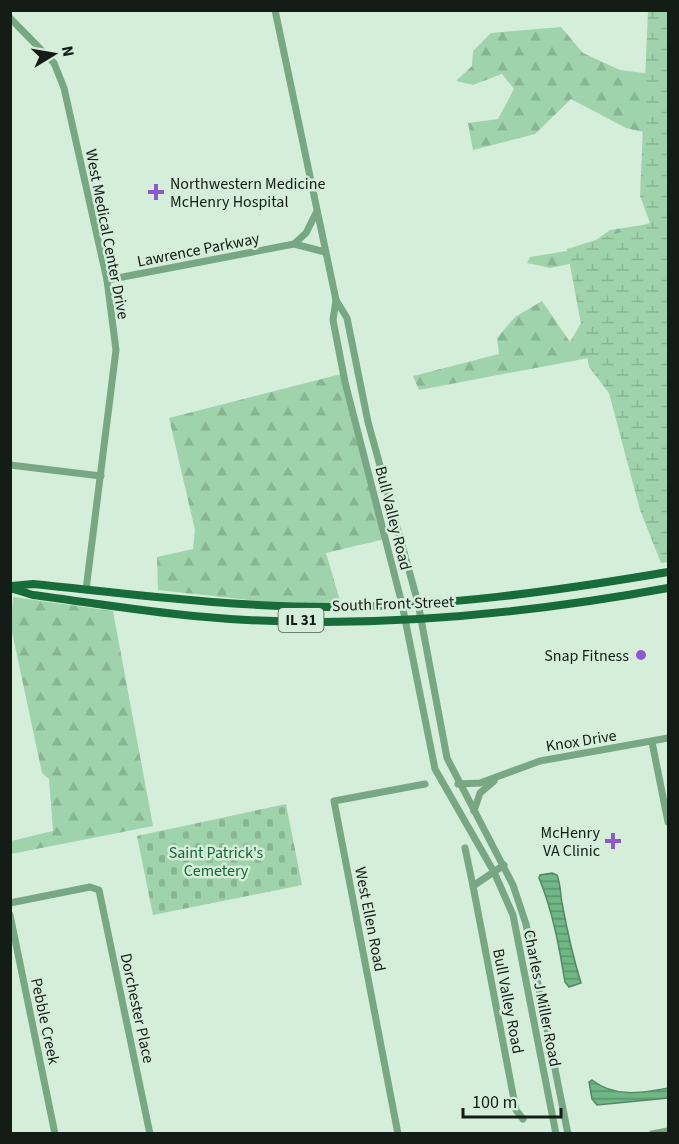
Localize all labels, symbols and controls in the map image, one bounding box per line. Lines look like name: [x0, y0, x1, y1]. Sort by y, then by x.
north arrow: [24, 24, 84, 84]
text: N: [56, 44, 80, 59]
street label: West Medical Center Drive: [80, 147, 134, 321]
place label: Northwestern Medicine McHenry Hospital: [170, 173, 325, 213]
marker: Northwestern Medicine McHenry Hospital: [147, 183, 165, 201]
street label: Lawrence Parkway: [135, 227, 262, 273]
street label: Bull Valley Road: [369, 464, 417, 573]
street label: South Front Street: [332, 591, 455, 617]
road number: IL 31: [278, 608, 324, 632]
place label: Snap Fitness: [544, 645, 629, 667]
marker: Snap Fitness: [634, 648, 648, 662]
street label: Knox Drive: [544, 725, 618, 757]
place label: McHenry VA Clinic: [541, 822, 601, 862]
marker: McHenry VA Clinic: [604, 832, 622, 850]
park label: Saint Patrick's Cemetery: [169, 842, 264, 882]
street label: West Ellen Road: [349, 865, 391, 973]
street label: Charles J Miller Road: [518, 928, 566, 1069]
street label: Bull Valley Road: [487, 947, 529, 1056]
street label: Dorchester Place: [115, 951, 159, 1065]
street label: Pebble Creek: [25, 976, 65, 1067]
scale bar: [463, 1081, 560, 1119]
text: 100 m: [472, 1090, 517, 1115]

